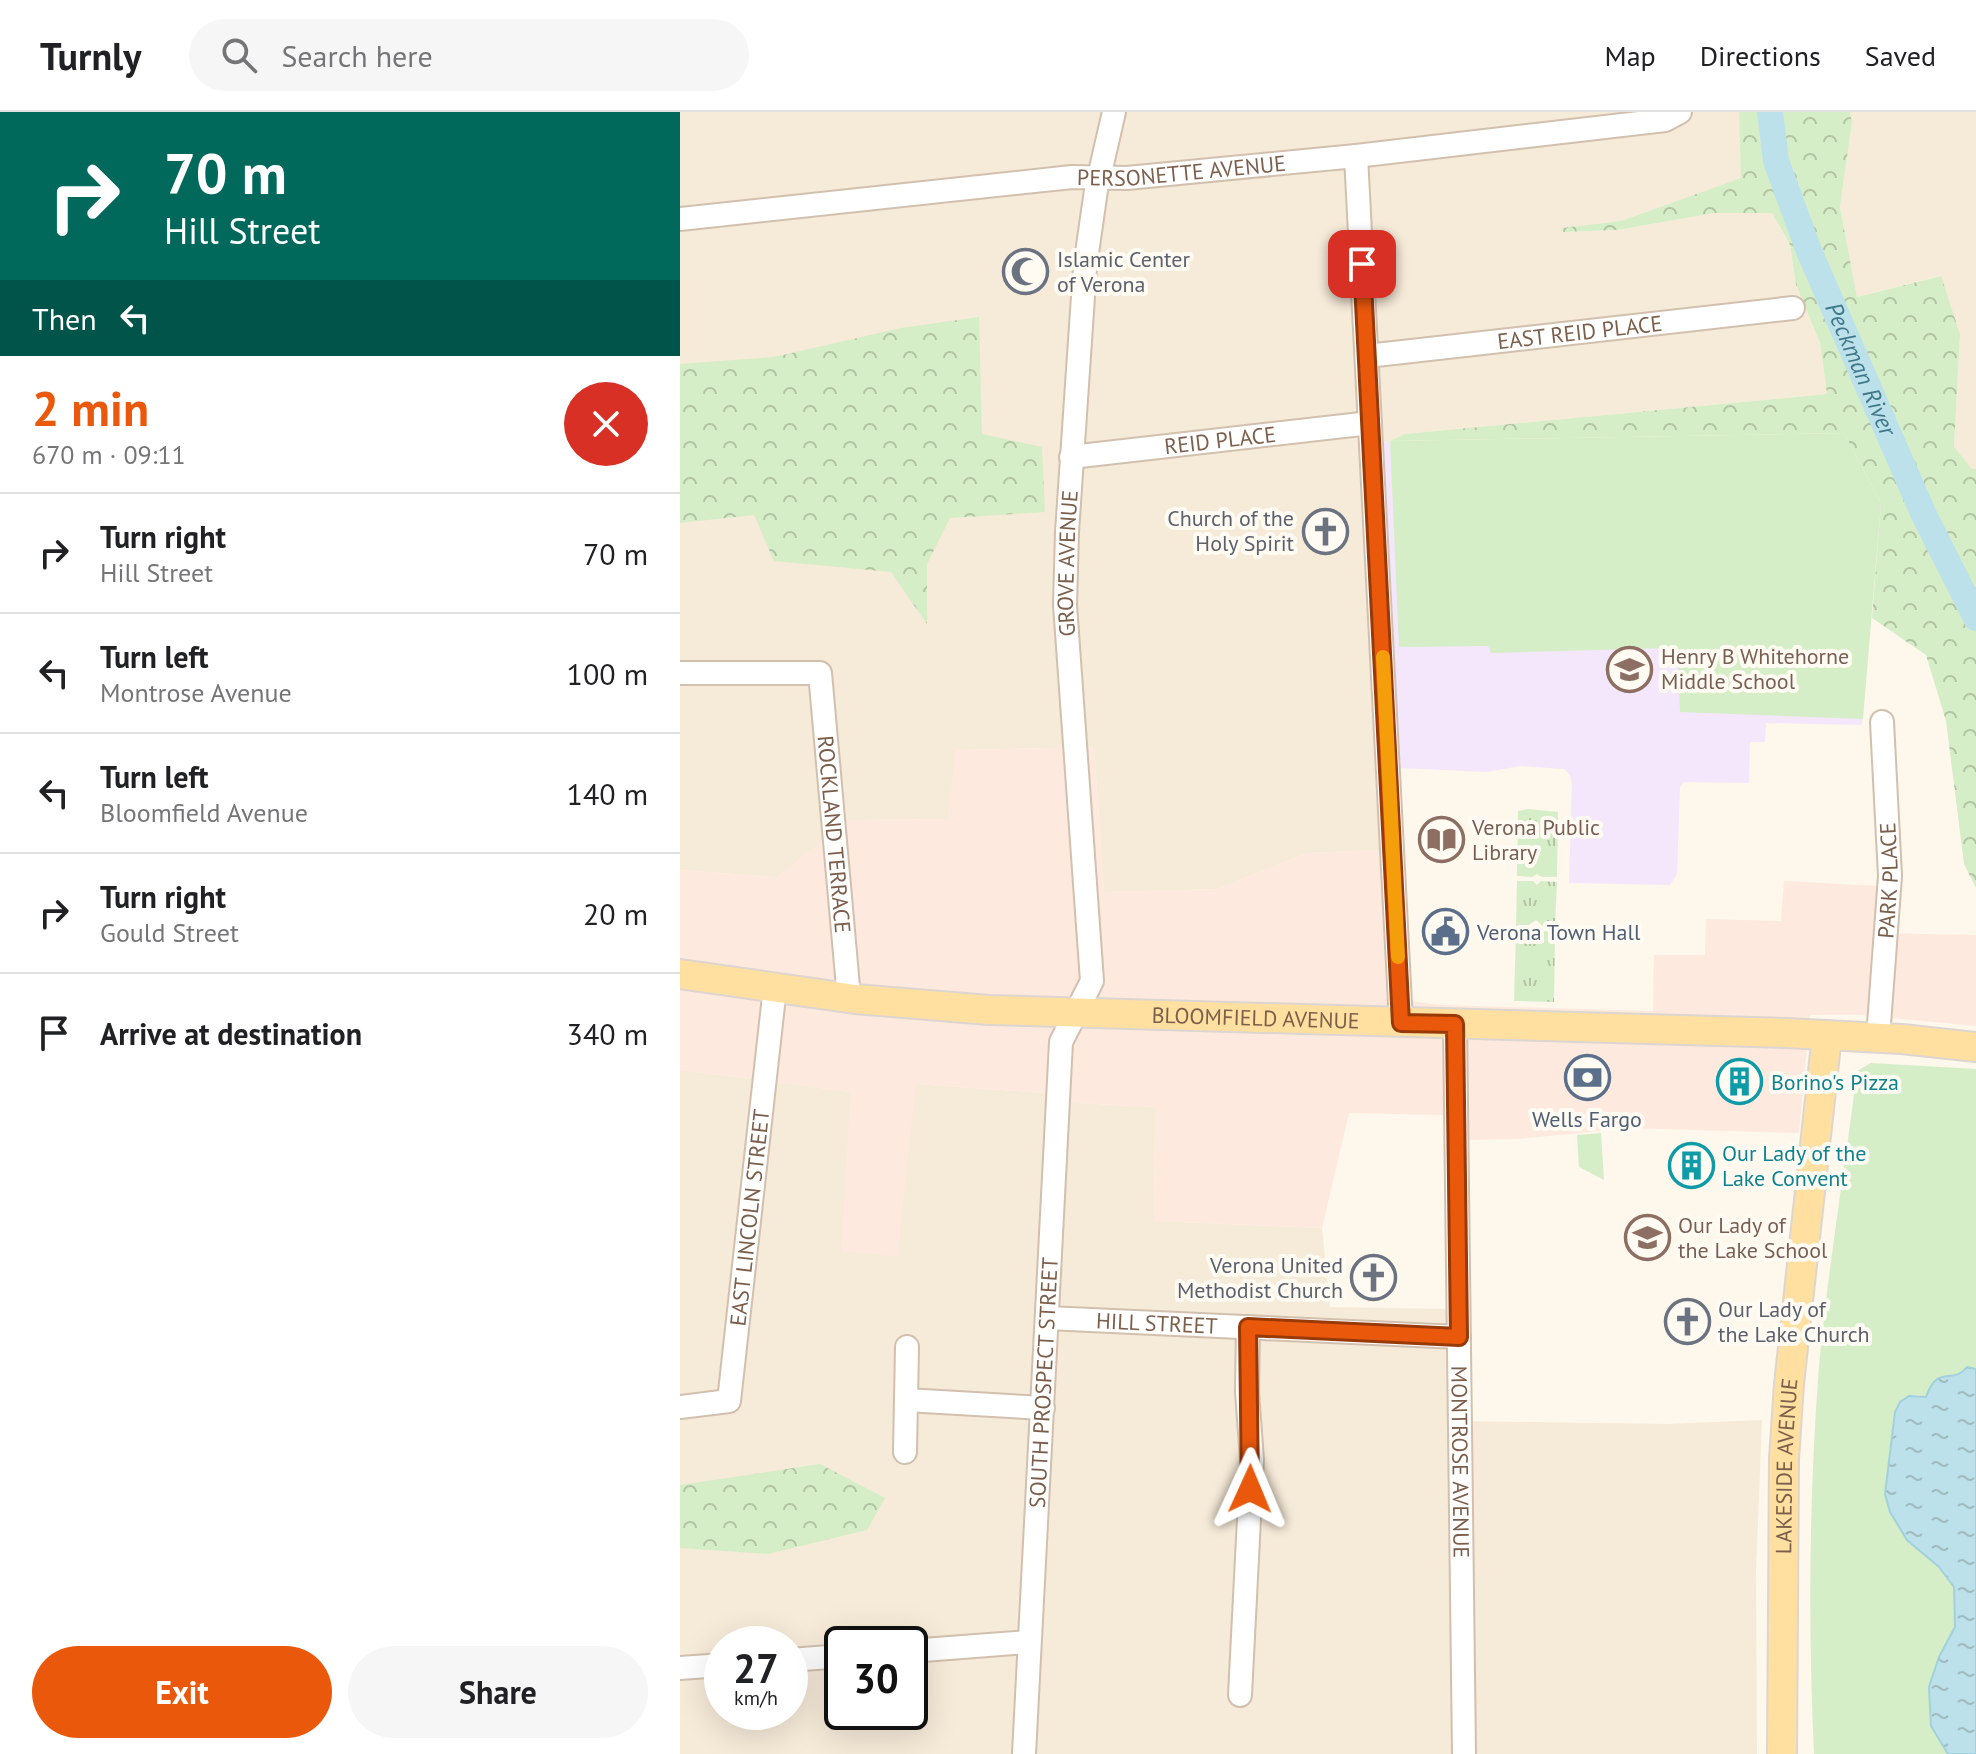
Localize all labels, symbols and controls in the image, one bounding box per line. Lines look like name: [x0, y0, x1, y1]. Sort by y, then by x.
search box: [189, 19, 749, 91]
text: Turnly: [40, 31, 141, 80]
icon: search: [217, 33, 261, 77]
text: Search here: [281, 36, 433, 75]
text: Map: [1605, 37, 1656, 74]
text: Directions: [1700, 37, 1821, 74]
text: Saved: [1865, 37, 1936, 74]
text: 70 m: [164, 137, 287, 209]
icon: right: [32, 144, 136, 248]
street label: PERSONETTE AVENUE: [1077, 149, 1287, 192]
text: Hill Street: [164, 207, 320, 254]
pin: [1328, 230, 1396, 298]
icon: arrive: [1340, 242, 1384, 286]
place label: Islamic Center of Verona: [1057, 245, 1190, 298]
mosque icon: Islamic Center of Verona: [1002, 248, 1050, 296]
icon: left: [113, 296, 157, 340]
water label: Peckman River: [1818, 297, 1904, 442]
text: Then: [32, 299, 97, 338]
street label: EAST REID PLACE: [1496, 309, 1664, 355]
text: 2 min: [32, 377, 149, 439]
button: close: [564, 382, 648, 466]
street label: REID PLACE: [1163, 420, 1277, 460]
text: 670 m · 09:11: [32, 438, 186, 471]
street label: GROVE AVENUE: [1051, 489, 1084, 638]
place label: Church of the Holy Spirit: [1167, 504, 1295, 557]
church icon: Church of the Holy Spirit: [1301, 507, 1349, 555]
text: Turn right: [100, 517, 226, 556]
icon: right: [32, 531, 76, 575]
text: 70 m: [583, 534, 648, 573]
text: Hill Street: [100, 556, 213, 589]
text: Turn left: [100, 637, 208, 676]
place label: Henry B Whitehorne Middle School: [1661, 642, 1849, 695]
school or university icon: Henry B Whitehorne Middle School: [1606, 645, 1654, 693]
icon: left: [32, 651, 76, 695]
text: 100 m: [567, 654, 648, 693]
text: Montrose Avenue: [100, 676, 292, 709]
street label: ROCKLAND TERRACE: [812, 734, 857, 934]
text: Turn left: [100, 757, 208, 796]
icon: left: [32, 771, 76, 815]
text: 140 m: [567, 774, 648, 813]
text: Bloomfield Avenue: [100, 796, 308, 829]
place label: Verona Public Library: [1471, 813, 1600, 866]
library icon: Verona Public Library: [1417, 816, 1465, 864]
street label: PARK PLACE: [1871, 822, 1904, 939]
text: Turn right: [100, 877, 226, 916]
icon: right: [32, 891, 76, 935]
text: 20 m: [583, 894, 648, 933]
public building icon: Verona Town Hall: [1422, 908, 1470, 956]
text: Gould Street: [100, 916, 239, 949]
place label: Verona Town Hall: [1476, 918, 1641, 946]
street label: BLOOMFIELD AVENUE: [1151, 1001, 1360, 1035]
icon: arrive: [32, 1011, 76, 1055]
text: Arrive at destination: [100, 1014, 362, 1053]
text: 340 m: [567, 1014, 648, 1053]
bank icon: Wells Fargo: [1563, 1054, 1611, 1102]
building icon: Borino's Pizza: [1716, 1058, 1764, 1106]
place label: Borino's Pizza: [1771, 1068, 1899, 1096]
place label: Wells Fargo: [1532, 1105, 1642, 1133]
street label: EAST LINCOLN STREET: [723, 1108, 775, 1327]
place label: Our Lady of the Lake Convent: [1722, 1139, 1866, 1192]
building icon: Our Lady of the Lake Convent: [1667, 1142, 1715, 1190]
place label: Our Lady of the Lake School: [1678, 1211, 1828, 1264]
school or university icon: Our Lady of the Lake School: [1623, 1214, 1671, 1262]
place label: Verona United Methodist Church: [1177, 1251, 1343, 1304]
church icon: Verona United Methodist Church: [1350, 1254, 1398, 1302]
street label: SOUTH PROSPECT STREET: [1023, 1256, 1064, 1509]
place label: Our Lady of the Lake Church: [1718, 1295, 1870, 1348]
church icon: Our Lady of the Lake Church: [1663, 1298, 1711, 1346]
street label: HILL STREET: [1095, 1306, 1218, 1340]
street label: MONTROSE AVENUE: [1445, 1366, 1476, 1558]
street label: LAKESIDE AVENUE: [1769, 1377, 1804, 1554]
position arrow: [1208, 1447, 1292, 1531]
speed limit sign: 30: [824, 1626, 928, 1730]
text: 27: [733, 1642, 779, 1694]
button: Exit: [32, 1646, 332, 1738]
button: Share: [348, 1646, 648, 1738]
text: km/h: [734, 1685, 778, 1711]

